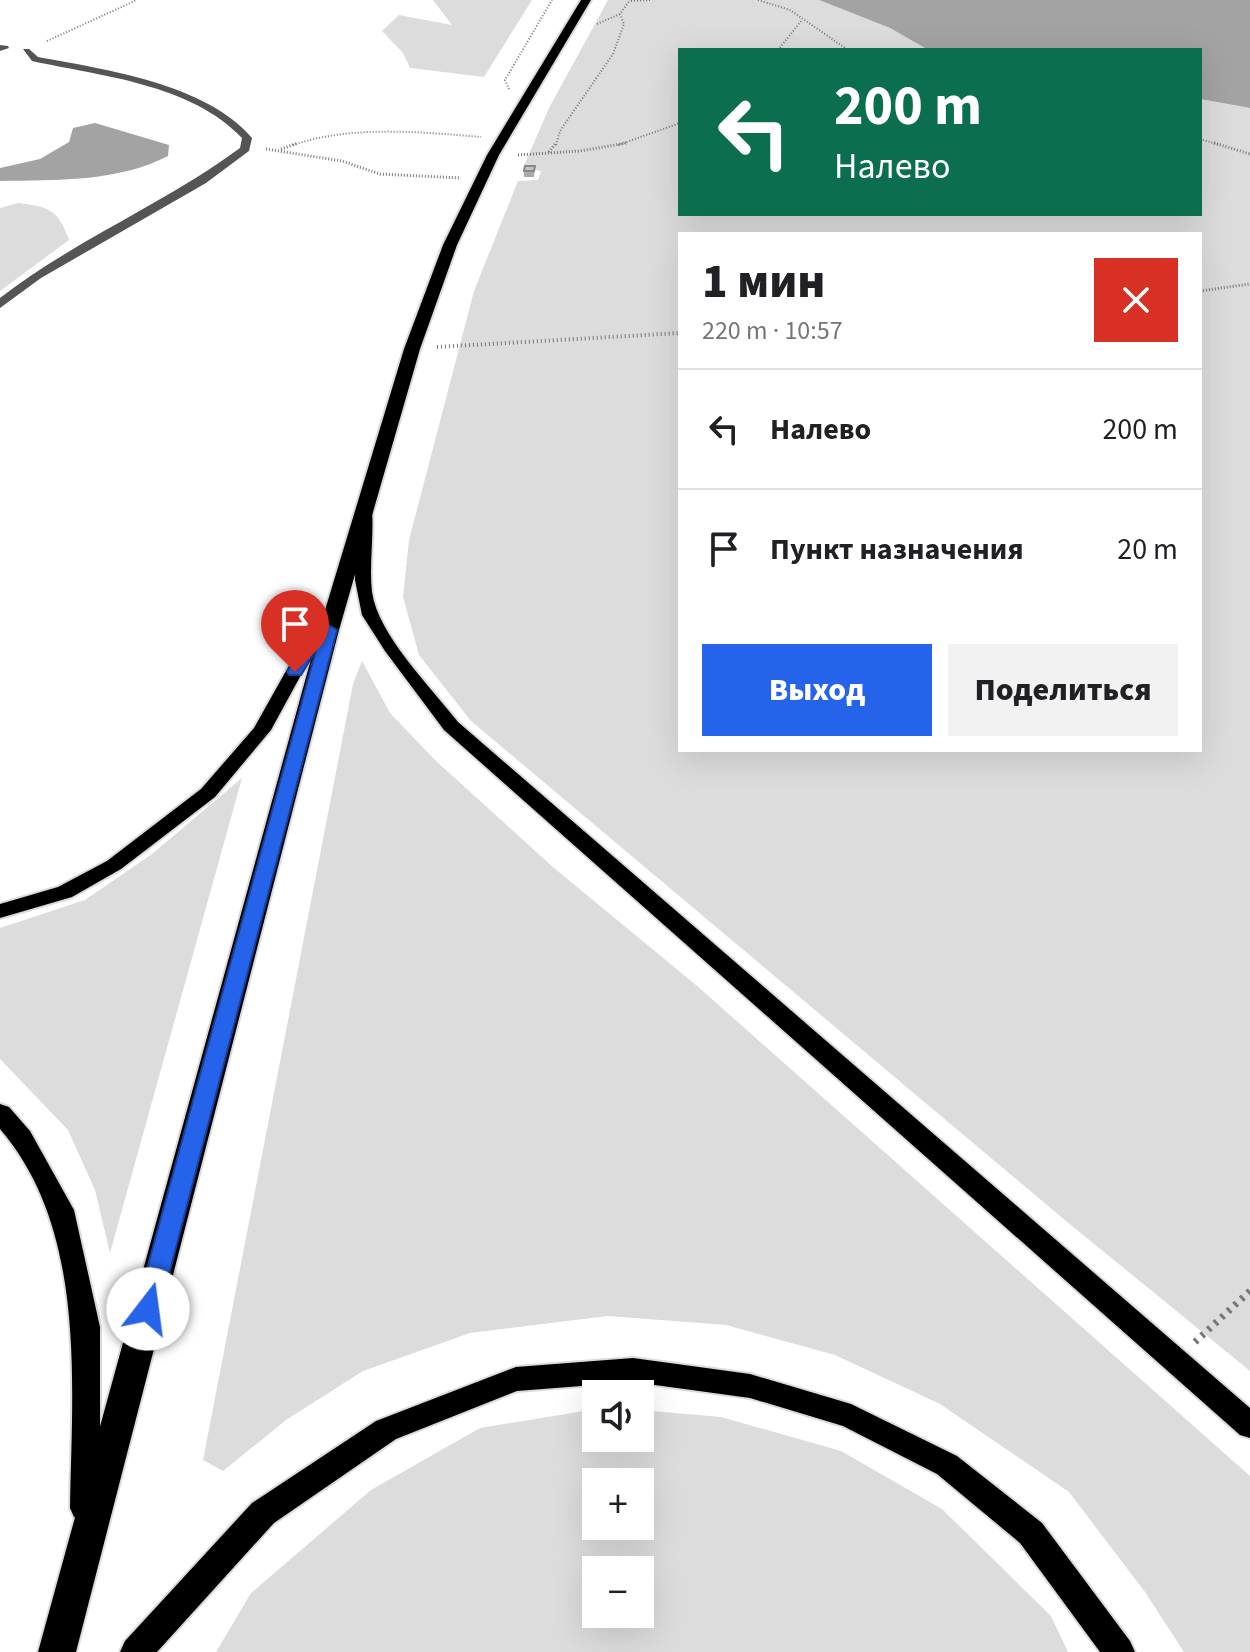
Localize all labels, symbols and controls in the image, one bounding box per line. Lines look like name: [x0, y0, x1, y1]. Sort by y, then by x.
text: 200 m: [834, 67, 982, 146]
icon: left: [702, 80, 806, 184]
text: Налево: [834, 141, 950, 192]
text: 1 мин: [702, 248, 825, 316]
button: close: [1094, 258, 1178, 342]
text: 220 m · 10:57: [702, 312, 843, 349]
icon: left: [702, 407, 746, 451]
text: Налево: [770, 408, 871, 451]
text: 200 m: [1102, 408, 1178, 451]
icon: arrive: [702, 527, 746, 571]
text: Пункт назначения: [770, 528, 1024, 571]
text: 20 m: [1117, 528, 1178, 571]
pin: [261, 590, 329, 672]
icon: arrive: [273, 602, 317, 646]
button: Выход: [702, 644, 932, 736]
button: Поделиться: [948, 644, 1178, 736]
position arrow: [106, 1267, 190, 1351]
map controls: [582, 1380, 654, 1628]
button: sound: [582, 1380, 654, 1452]
button: +: [582, 1468, 654, 1540]
button: −: [582, 1556, 654, 1628]

